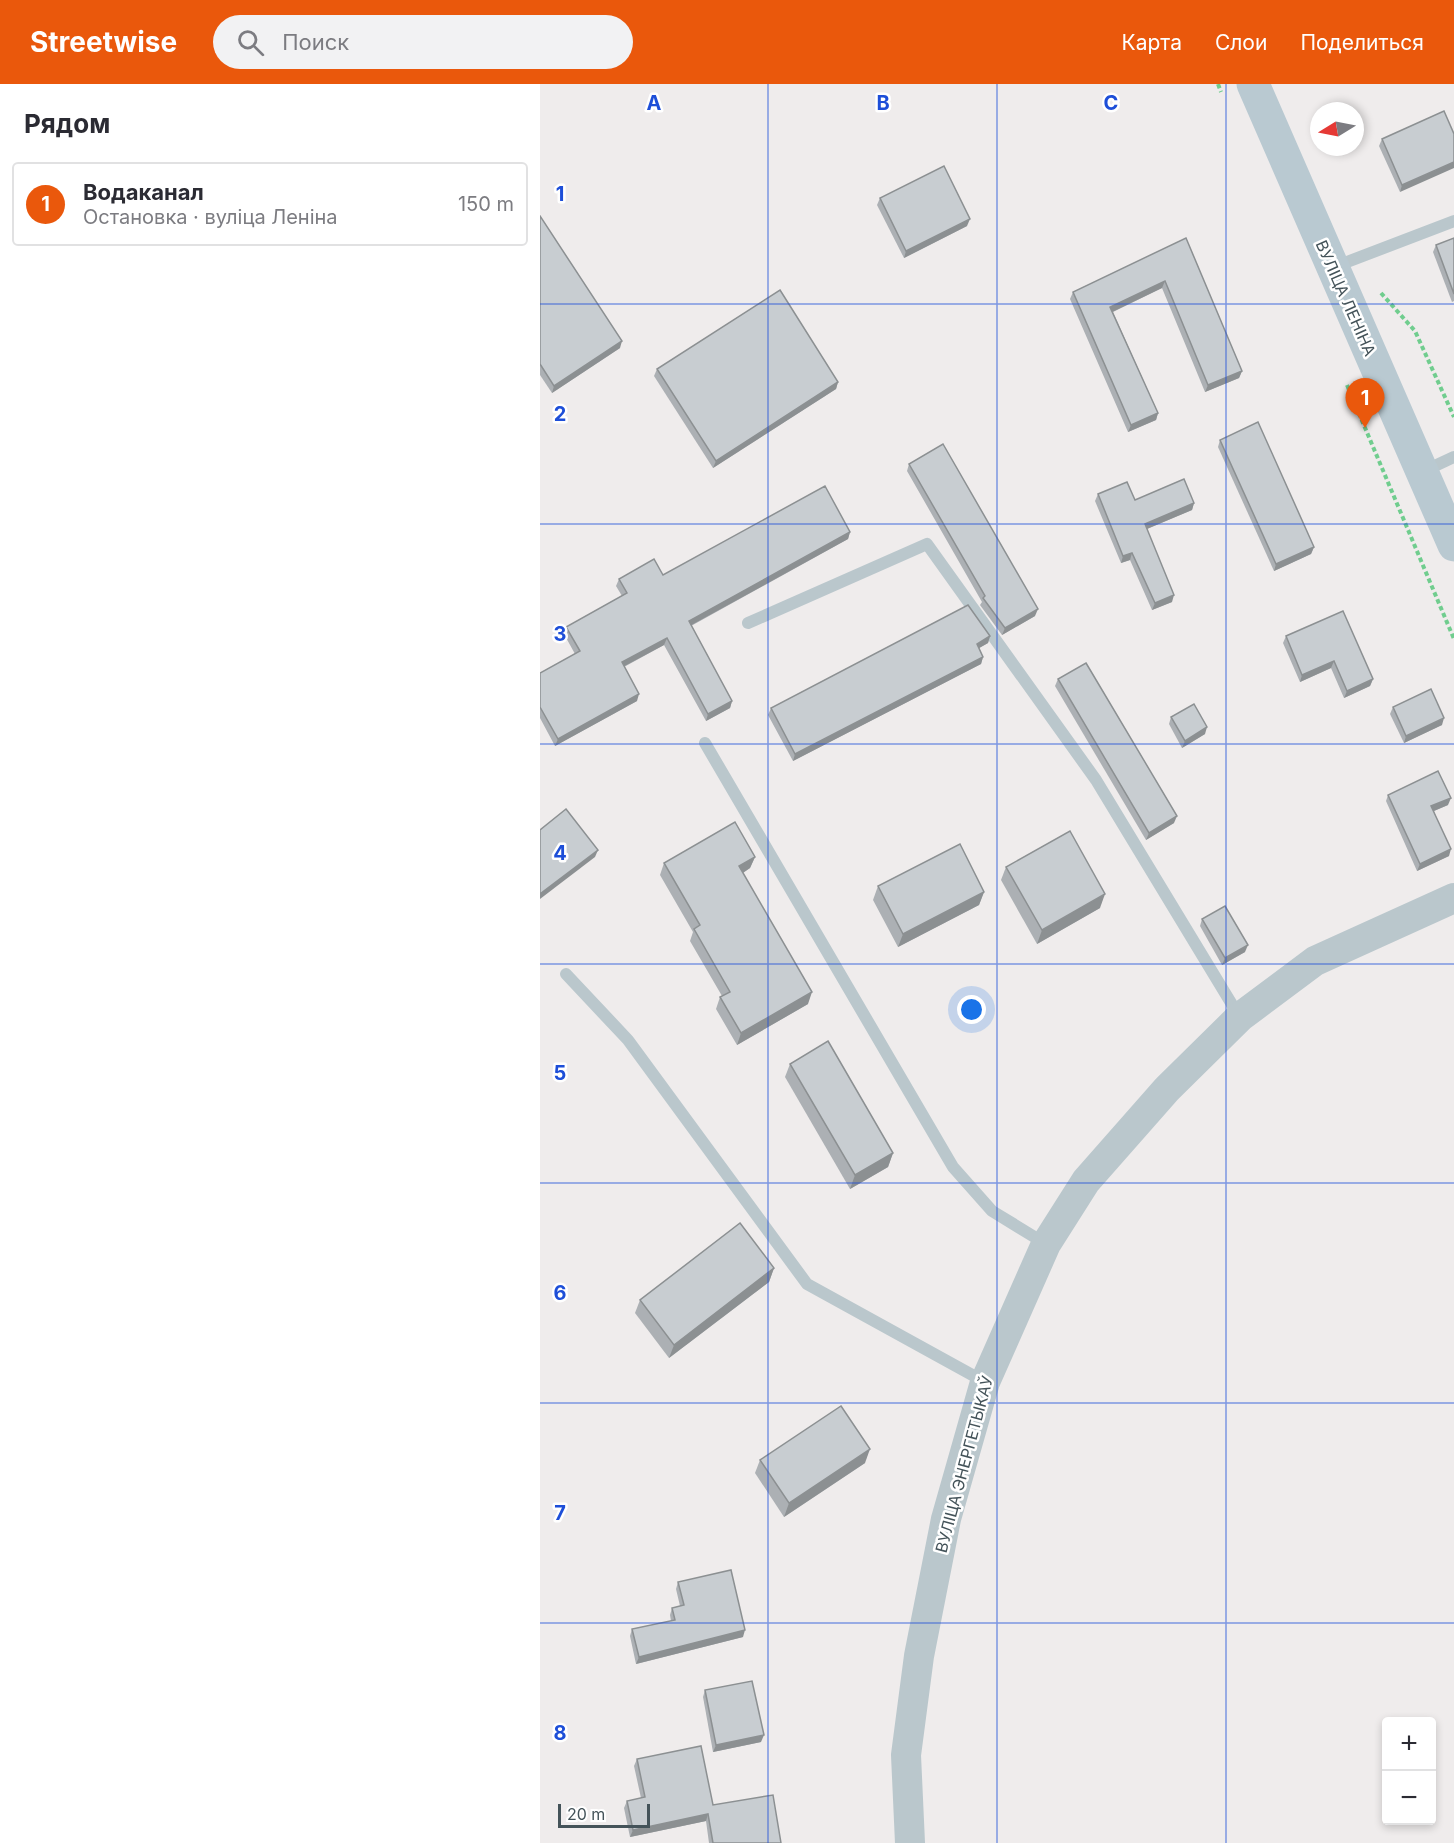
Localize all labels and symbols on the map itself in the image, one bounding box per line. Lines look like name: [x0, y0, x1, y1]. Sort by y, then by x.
text: A: [647, 91, 662, 115]
text: B: [876, 91, 890, 115]
text: C: [1104, 91, 1118, 115]
north arrow: [1310, 102, 1364, 156]
text: 1: [556, 182, 564, 206]
street label: ВУЛІЦА ЛЕНІНА: [1312, 237, 1380, 359]
pin: 1: [1346, 378, 1384, 428]
text: 2: [554, 402, 566, 426]
text: 3: [554, 622, 566, 646]
text: 4: [553, 841, 567, 865]
your location: [957, 995, 986, 1024]
text: 5: [554, 1061, 566, 1085]
text: 6: [554, 1281, 567, 1305]
street label: ВУЛІЦА ЭНЕРГЕТЫКАЎ: [931, 1373, 997, 1555]
text: 7: [554, 1501, 566, 1525]
text: 8: [553, 1721, 567, 1745]
scale bar: [558, 1801, 650, 1828]

